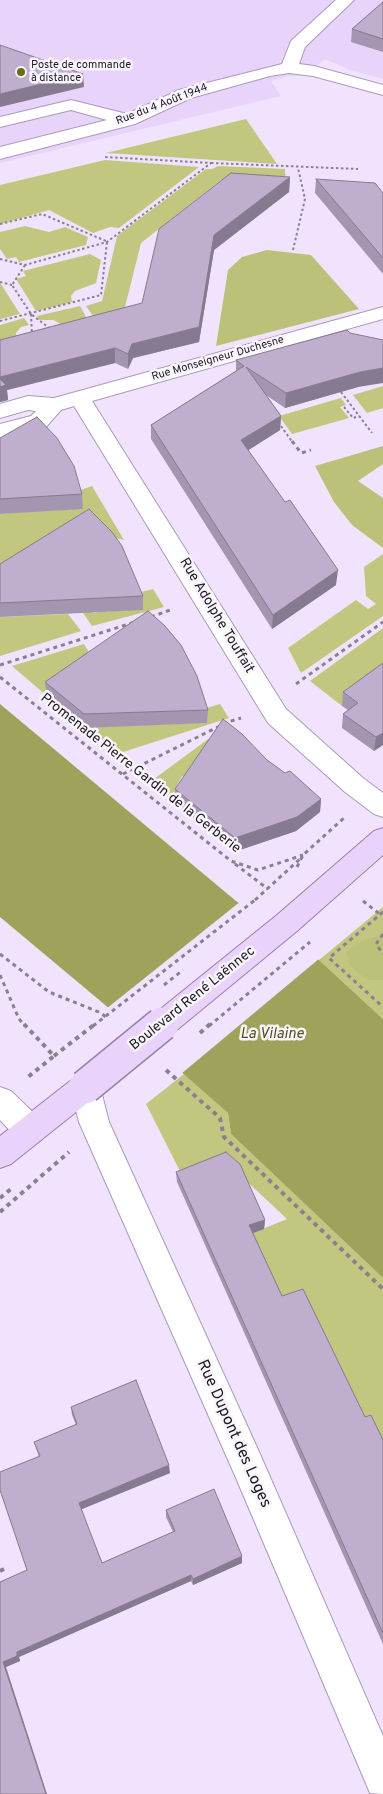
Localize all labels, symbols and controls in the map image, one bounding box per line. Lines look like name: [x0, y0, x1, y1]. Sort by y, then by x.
place label: Poste de commande à distance: [31, 59, 131, 85]
marker: Poste de commande à distance: [15, 66, 27, 78]
street label: Rue du 4 Août 1944: [114, 81, 210, 129]
street label: Rue Monseigneur Duchesne: [150, 334, 286, 384]
street label: Rue Adolphe Touffait: [175, 555, 257, 677]
street label: Promenade Pierre Gardin de la Gerberie: [36, 691, 244, 857]
street label: Boulevard René Laënnec: [127, 943, 259, 1055]
water label: La Vilaine: [240, 1026, 304, 1044]
street label: Rue Dupont des Loges: [192, 1357, 274, 1511]

